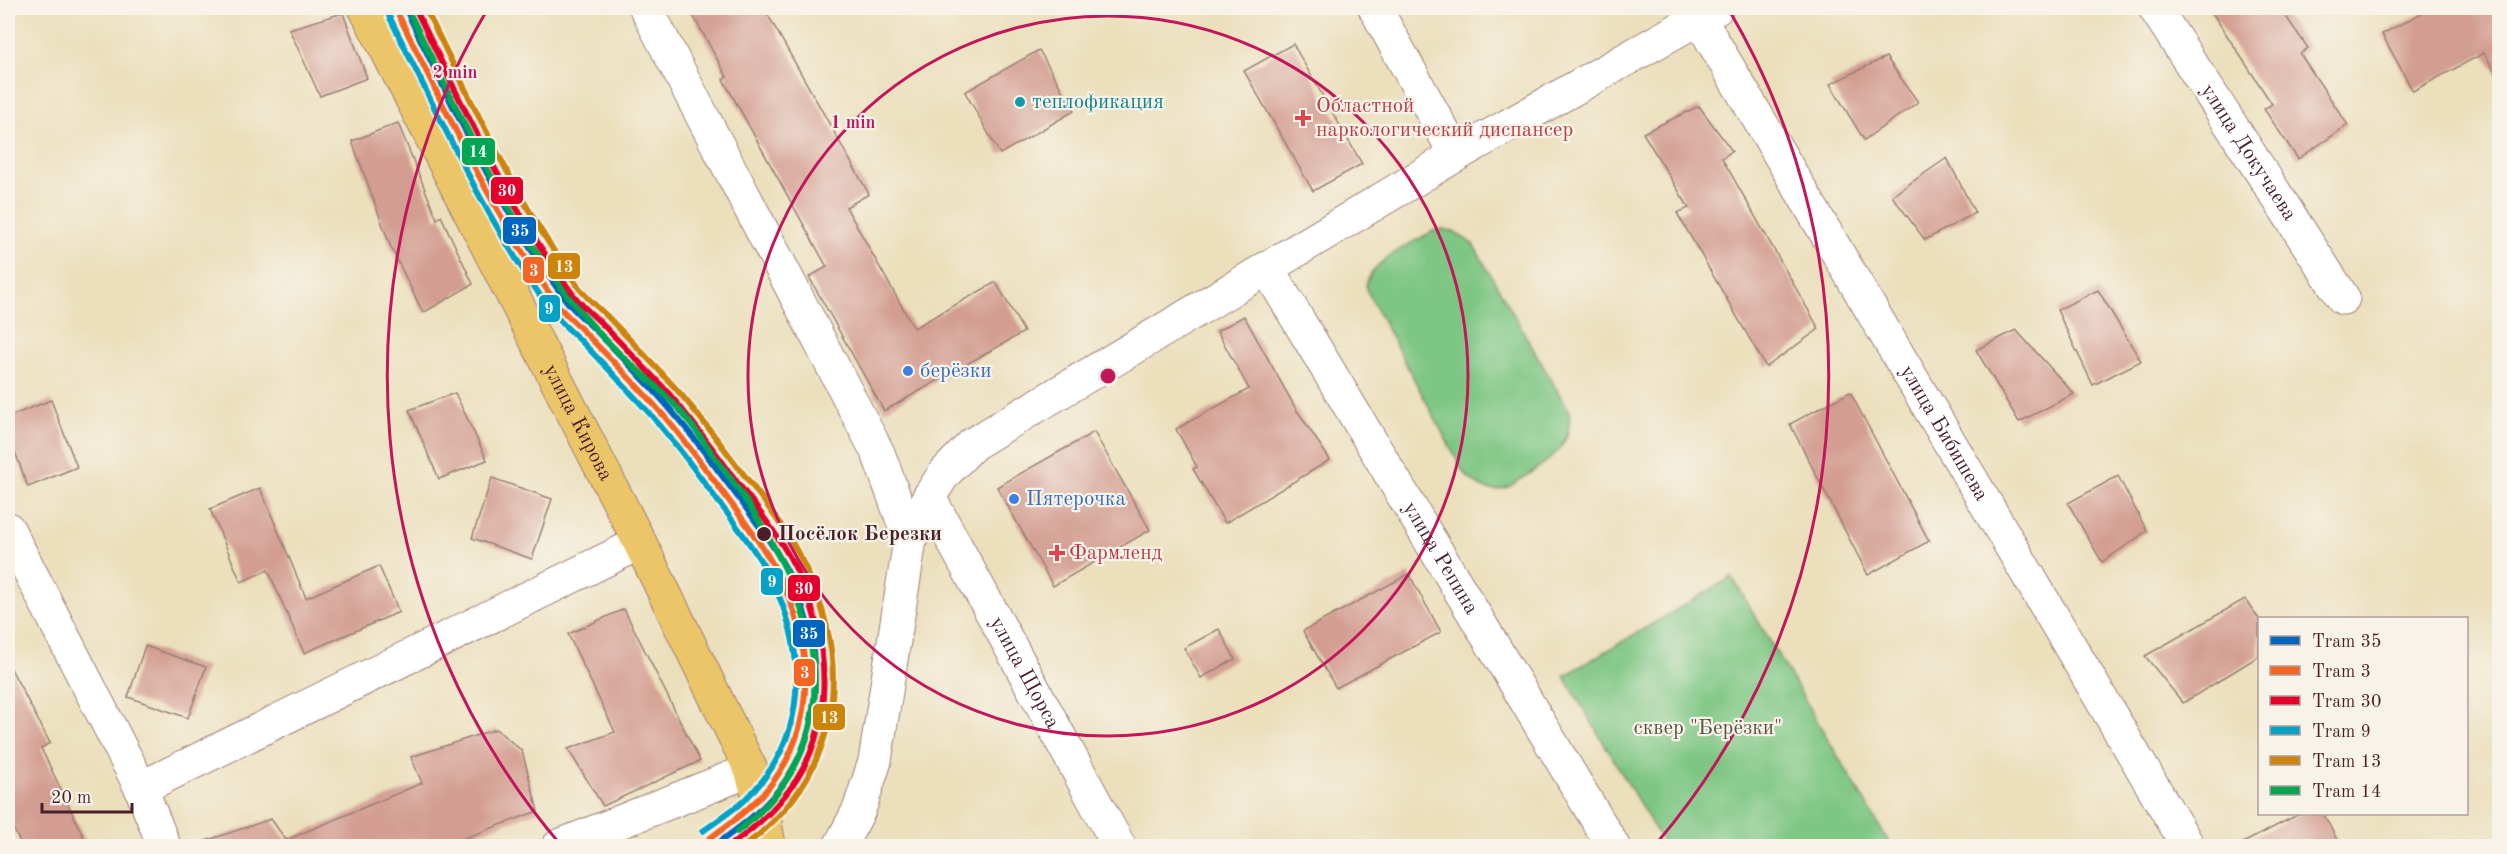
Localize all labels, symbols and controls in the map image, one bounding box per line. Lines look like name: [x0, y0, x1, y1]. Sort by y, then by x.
text: 2 min: [432, 64, 478, 82]
street label: улица Докучаева: [2197, 80, 2300, 224]
place label: теплофикация: [1032, 92, 1164, 113]
marker: теплофикация: [1013, 95, 1027, 109]
place label: Областной наркологический диспансер: [1316, 96, 1573, 141]
marker: Областной наркологический диспансер: [1294, 109, 1312, 127]
text: 1 min: [830, 114, 876, 132]
line badge: 14: [461, 137, 496, 166]
text: 14: [469, 145, 487, 161]
line badge: 30: [490, 176, 524, 205]
text: 30: [498, 184, 516, 200]
line badge: 35: [502, 216, 537, 245]
text: 35: [511, 224, 529, 240]
line badge: 13: [547, 252, 581, 280]
line badge: 3: [522, 256, 545, 284]
text: 13: [555, 260, 573, 276]
text: 3: [529, 264, 539, 280]
line badge: 9: [538, 294, 561, 323]
text: 9: [544, 302, 554, 318]
street label: улица Кирова: [539, 361, 617, 484]
place label: берёзки: [920, 361, 992, 382]
street label: улица Бибишева: [1896, 362, 1992, 505]
marker: берёзки: [901, 364, 915, 378]
centre of rings: [1098, 366, 1118, 386]
place label: Пятерочка: [1026, 489, 1126, 510]
marker: Пятерочка: [1007, 492, 1021, 506]
street label: улица Репина: [1399, 498, 1482, 618]
place label: Посёлок Березки: [778, 524, 942, 545]
marker: Посёлок Березки: [755, 525, 773, 543]
place label: Фармленд: [1069, 543, 1163, 564]
marker: Фармленд: [1050, 546, 1064, 560]
line badge: 9: [760, 567, 784, 596]
line badge: 30: [787, 574, 821, 602]
text: 9: [767, 575, 777, 591]
text: 30: [795, 582, 813, 598]
street label: улица Щорса: [986, 613, 1063, 732]
legend: [2258, 617, 2468, 815]
line badge: 35: [792, 619, 826, 648]
text: 35: [800, 627, 818, 643]
text: Tram 35: [2312, 633, 2381, 651]
line badge: 3: [793, 658, 816, 687]
text: Tram 3: [2312, 663, 2371, 681]
text: 3: [800, 666, 810, 682]
text: Tram 30: [2312, 693, 2381, 711]
line badge: 13: [812, 703, 846, 731]
text: 13: [820, 711, 838, 727]
park label: сквер "Берёзки": [1634, 718, 1782, 739]
text: Tram 9: [2312, 723, 2371, 741]
text: Tram 13: [2312, 753, 2381, 771]
scale bar: [42, 776, 132, 814]
text: Tram 14: [2312, 783, 2381, 801]
text: 20 m: [51, 789, 91, 807]

